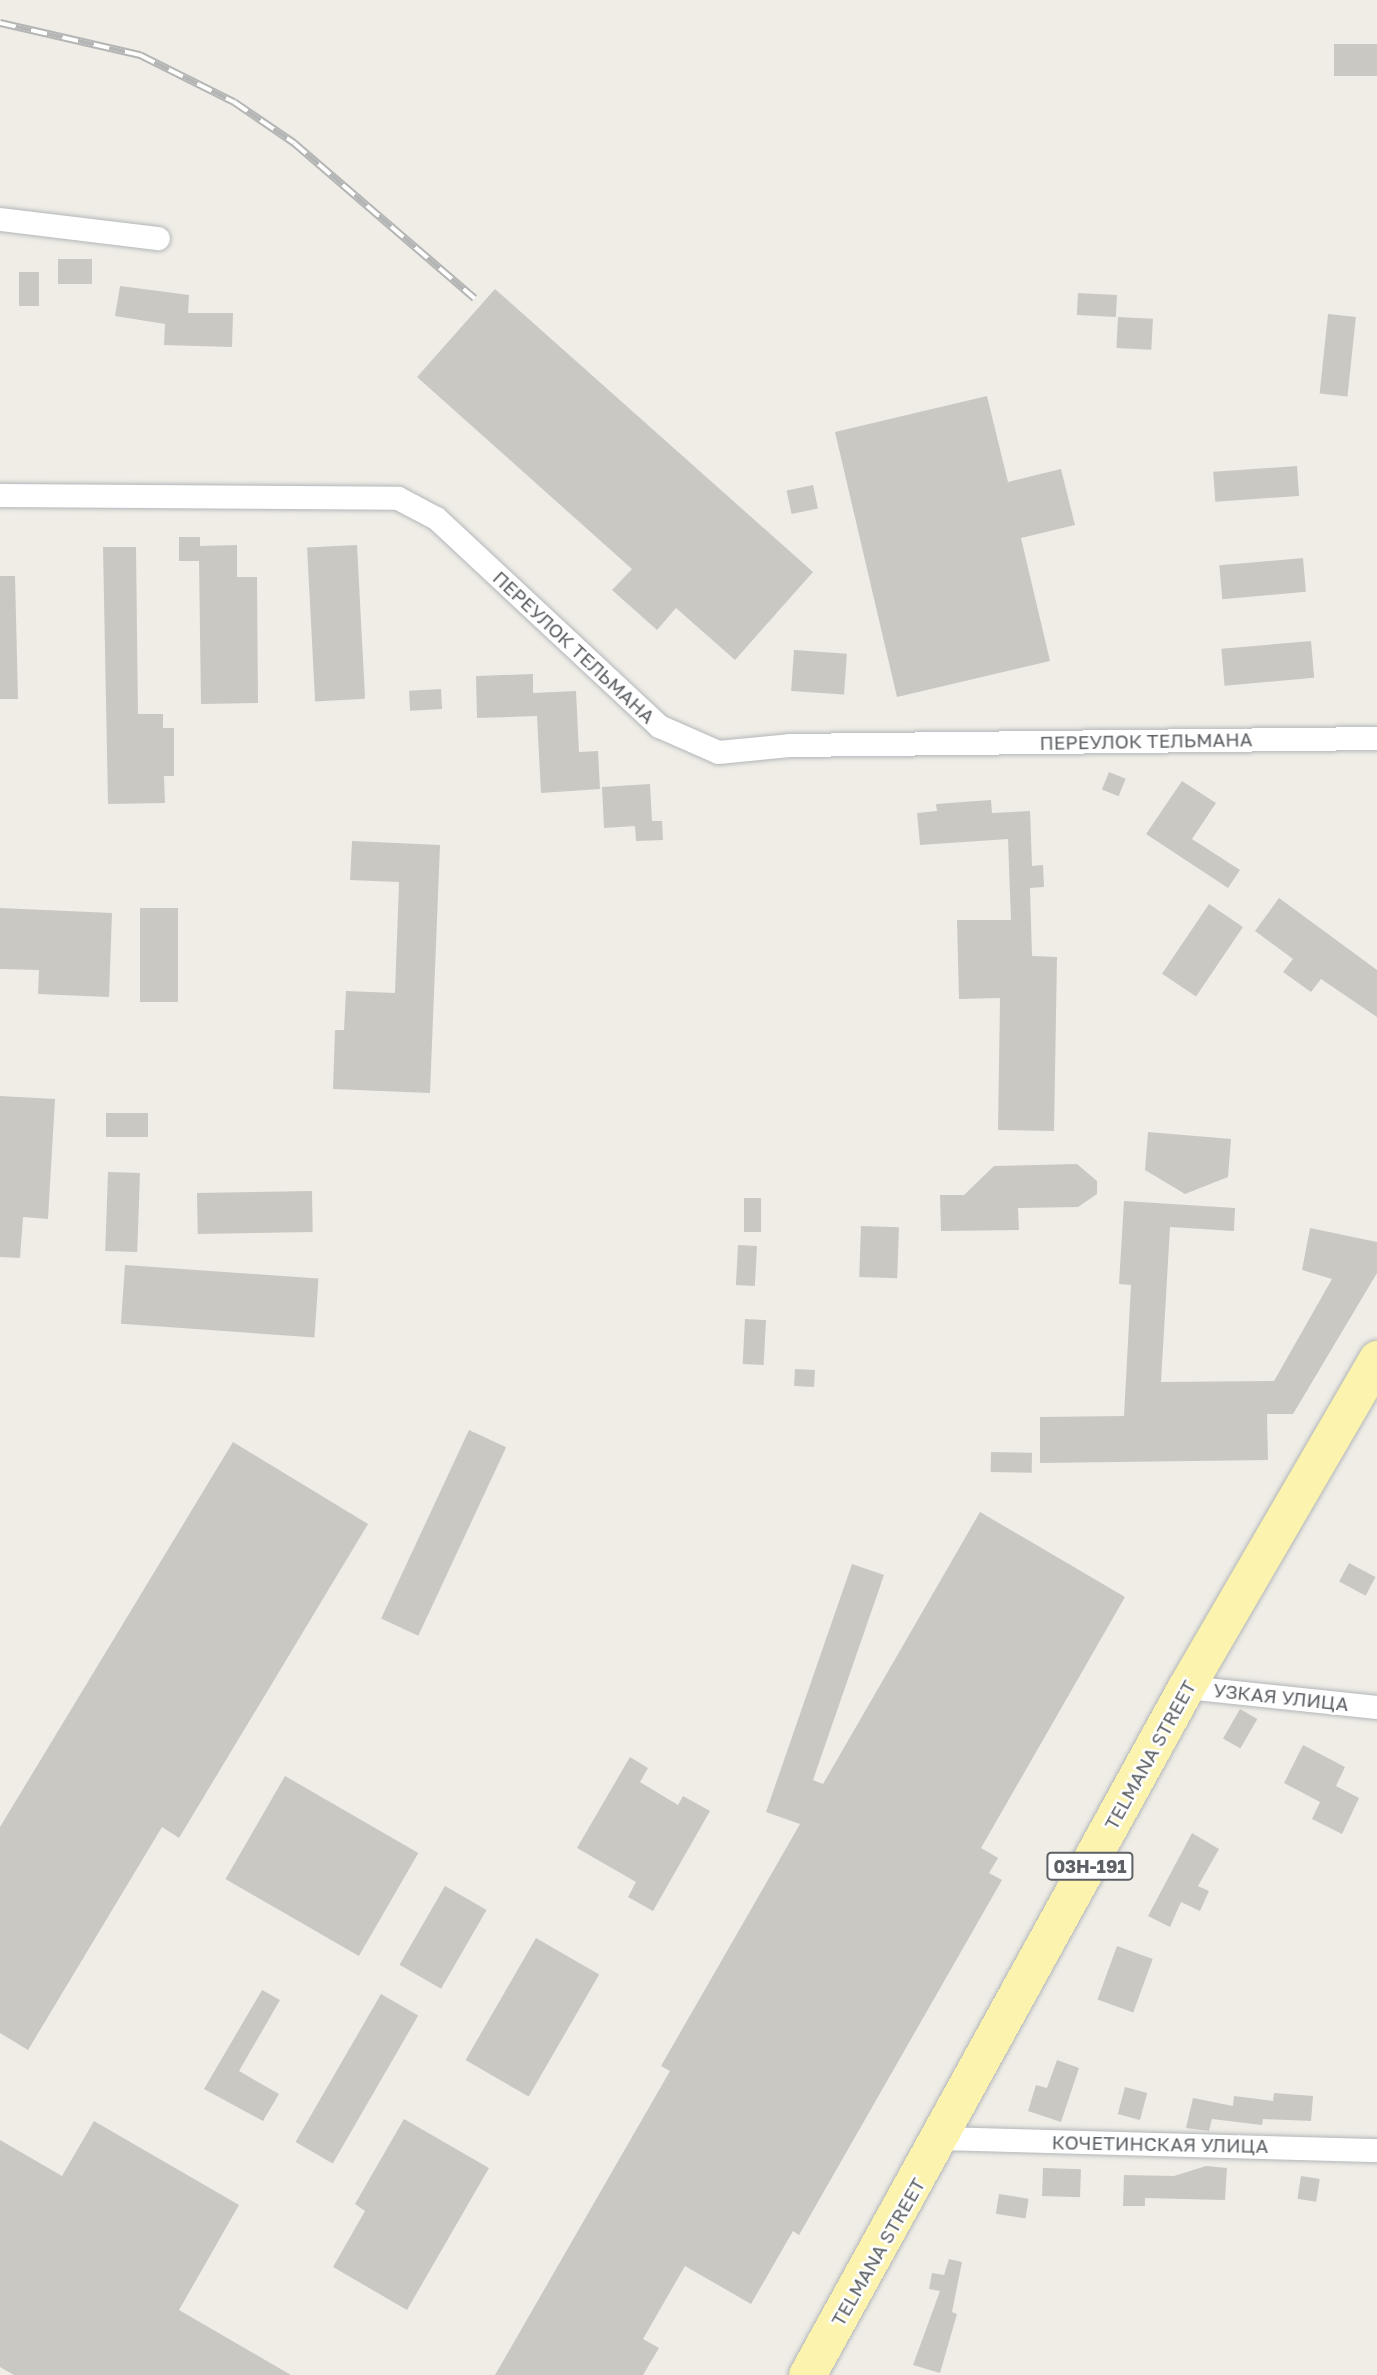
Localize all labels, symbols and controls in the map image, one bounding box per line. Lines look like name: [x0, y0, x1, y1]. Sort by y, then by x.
street label: ПЕРЕУЛОК ТЕЛЬМАНА: [488, 566, 660, 728]
street label: ПЕРЕУЛОК ТЕЛЬМАНА: [1039, 728, 1253, 754]
street label: TELMANA STREET: [1100, 1676, 1200, 1834]
street label: УЗКАЯ УЛИЦА: [1212, 1679, 1350, 1715]
road number: 03Н-191: [1046, 1852, 1134, 1880]
street label: КОЧЕТИНСКАЯ УЛИЦА: [1051, 2131, 1269, 2157]
street label: TELMANA STREET: [826, 2174, 930, 2330]

